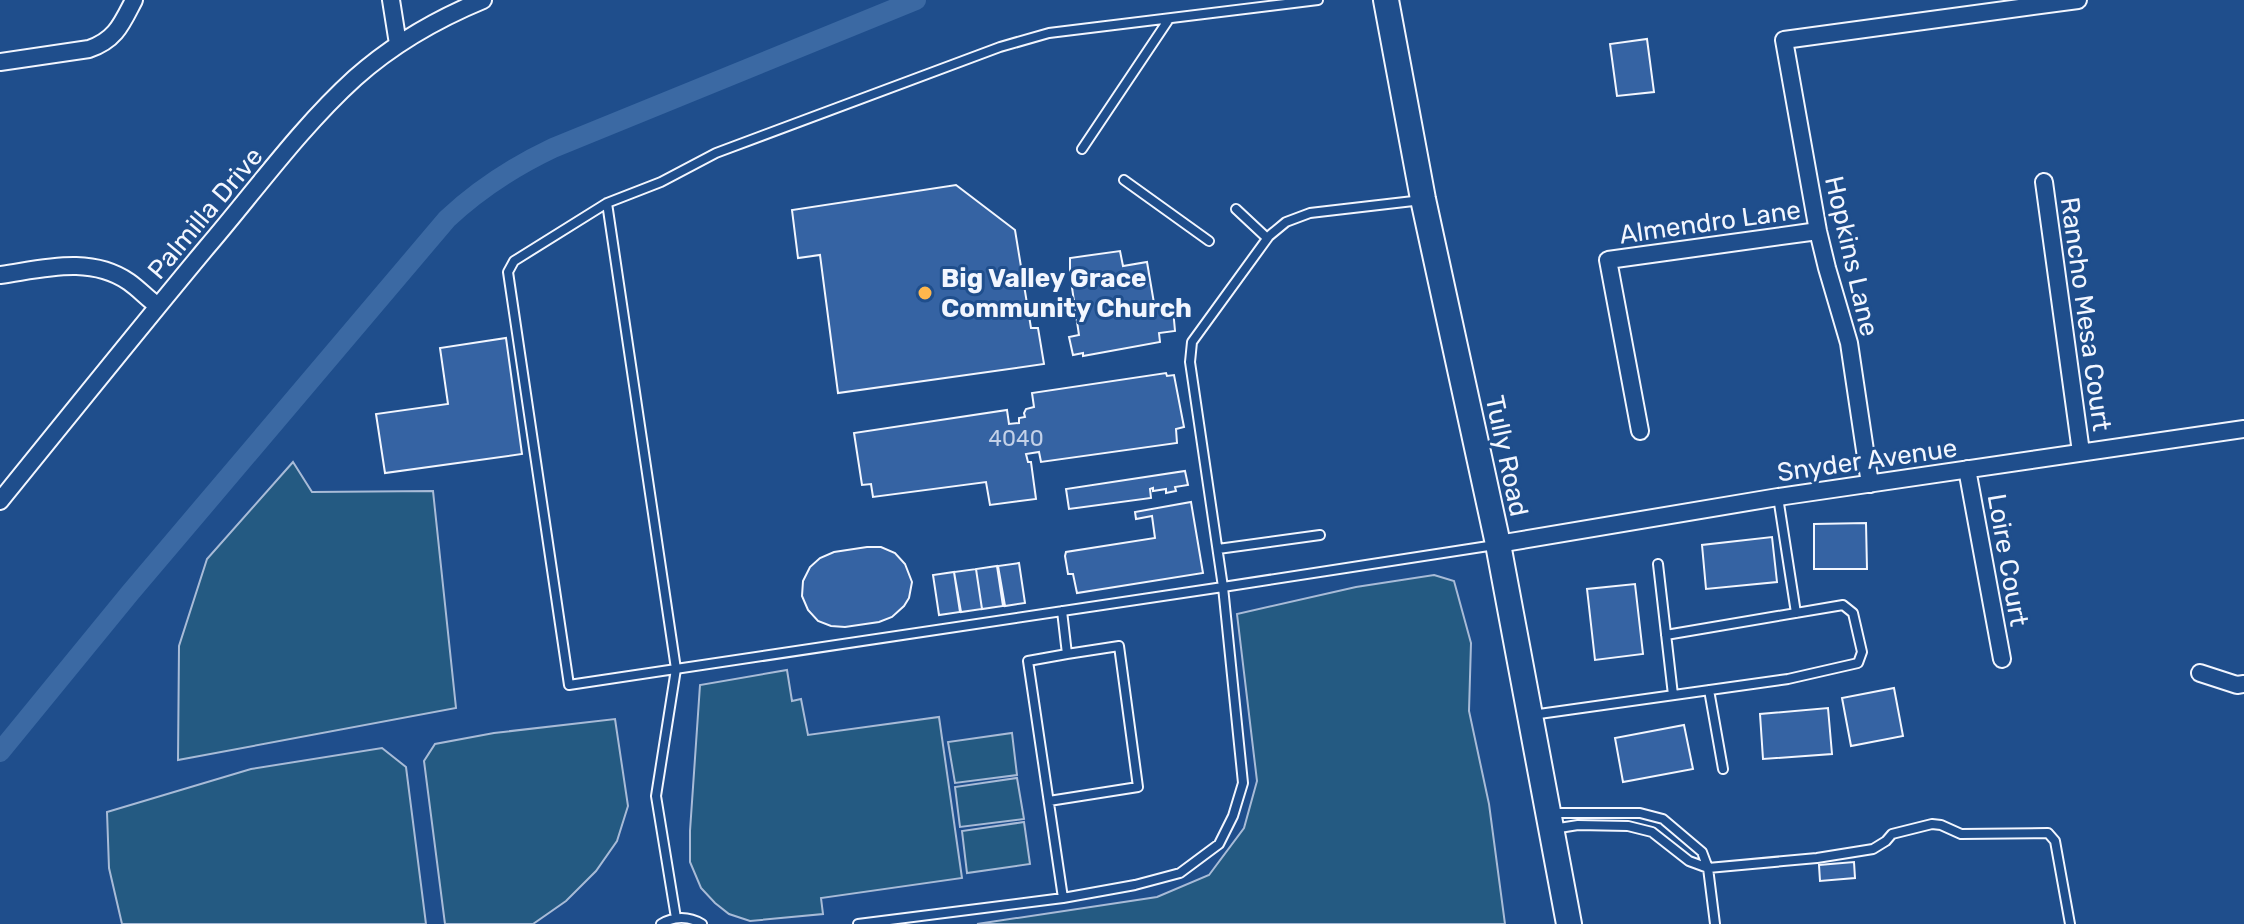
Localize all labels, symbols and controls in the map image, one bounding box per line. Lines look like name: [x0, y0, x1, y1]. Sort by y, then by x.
street label: Palmilla Drive: [141, 141, 269, 286]
street label: Hopkins Lane: [1818, 173, 1885, 339]
street label: Almendro Lane: [1617, 194, 1803, 251]
street label: Rancho Mesa Court: [2054, 195, 2117, 433]
place label: Big Valley Grace Community Church: [941, 263, 1192, 324]
marker: Big Valley Grace Community Church: [916, 284, 934, 302]
street label: Tully Road: [1479, 393, 1534, 519]
house number: 4040: [988, 425, 1044, 452]
street label: Snyder Avenue: [1775, 433, 1959, 488]
street label: Loire Court: [1981, 491, 2034, 629]

